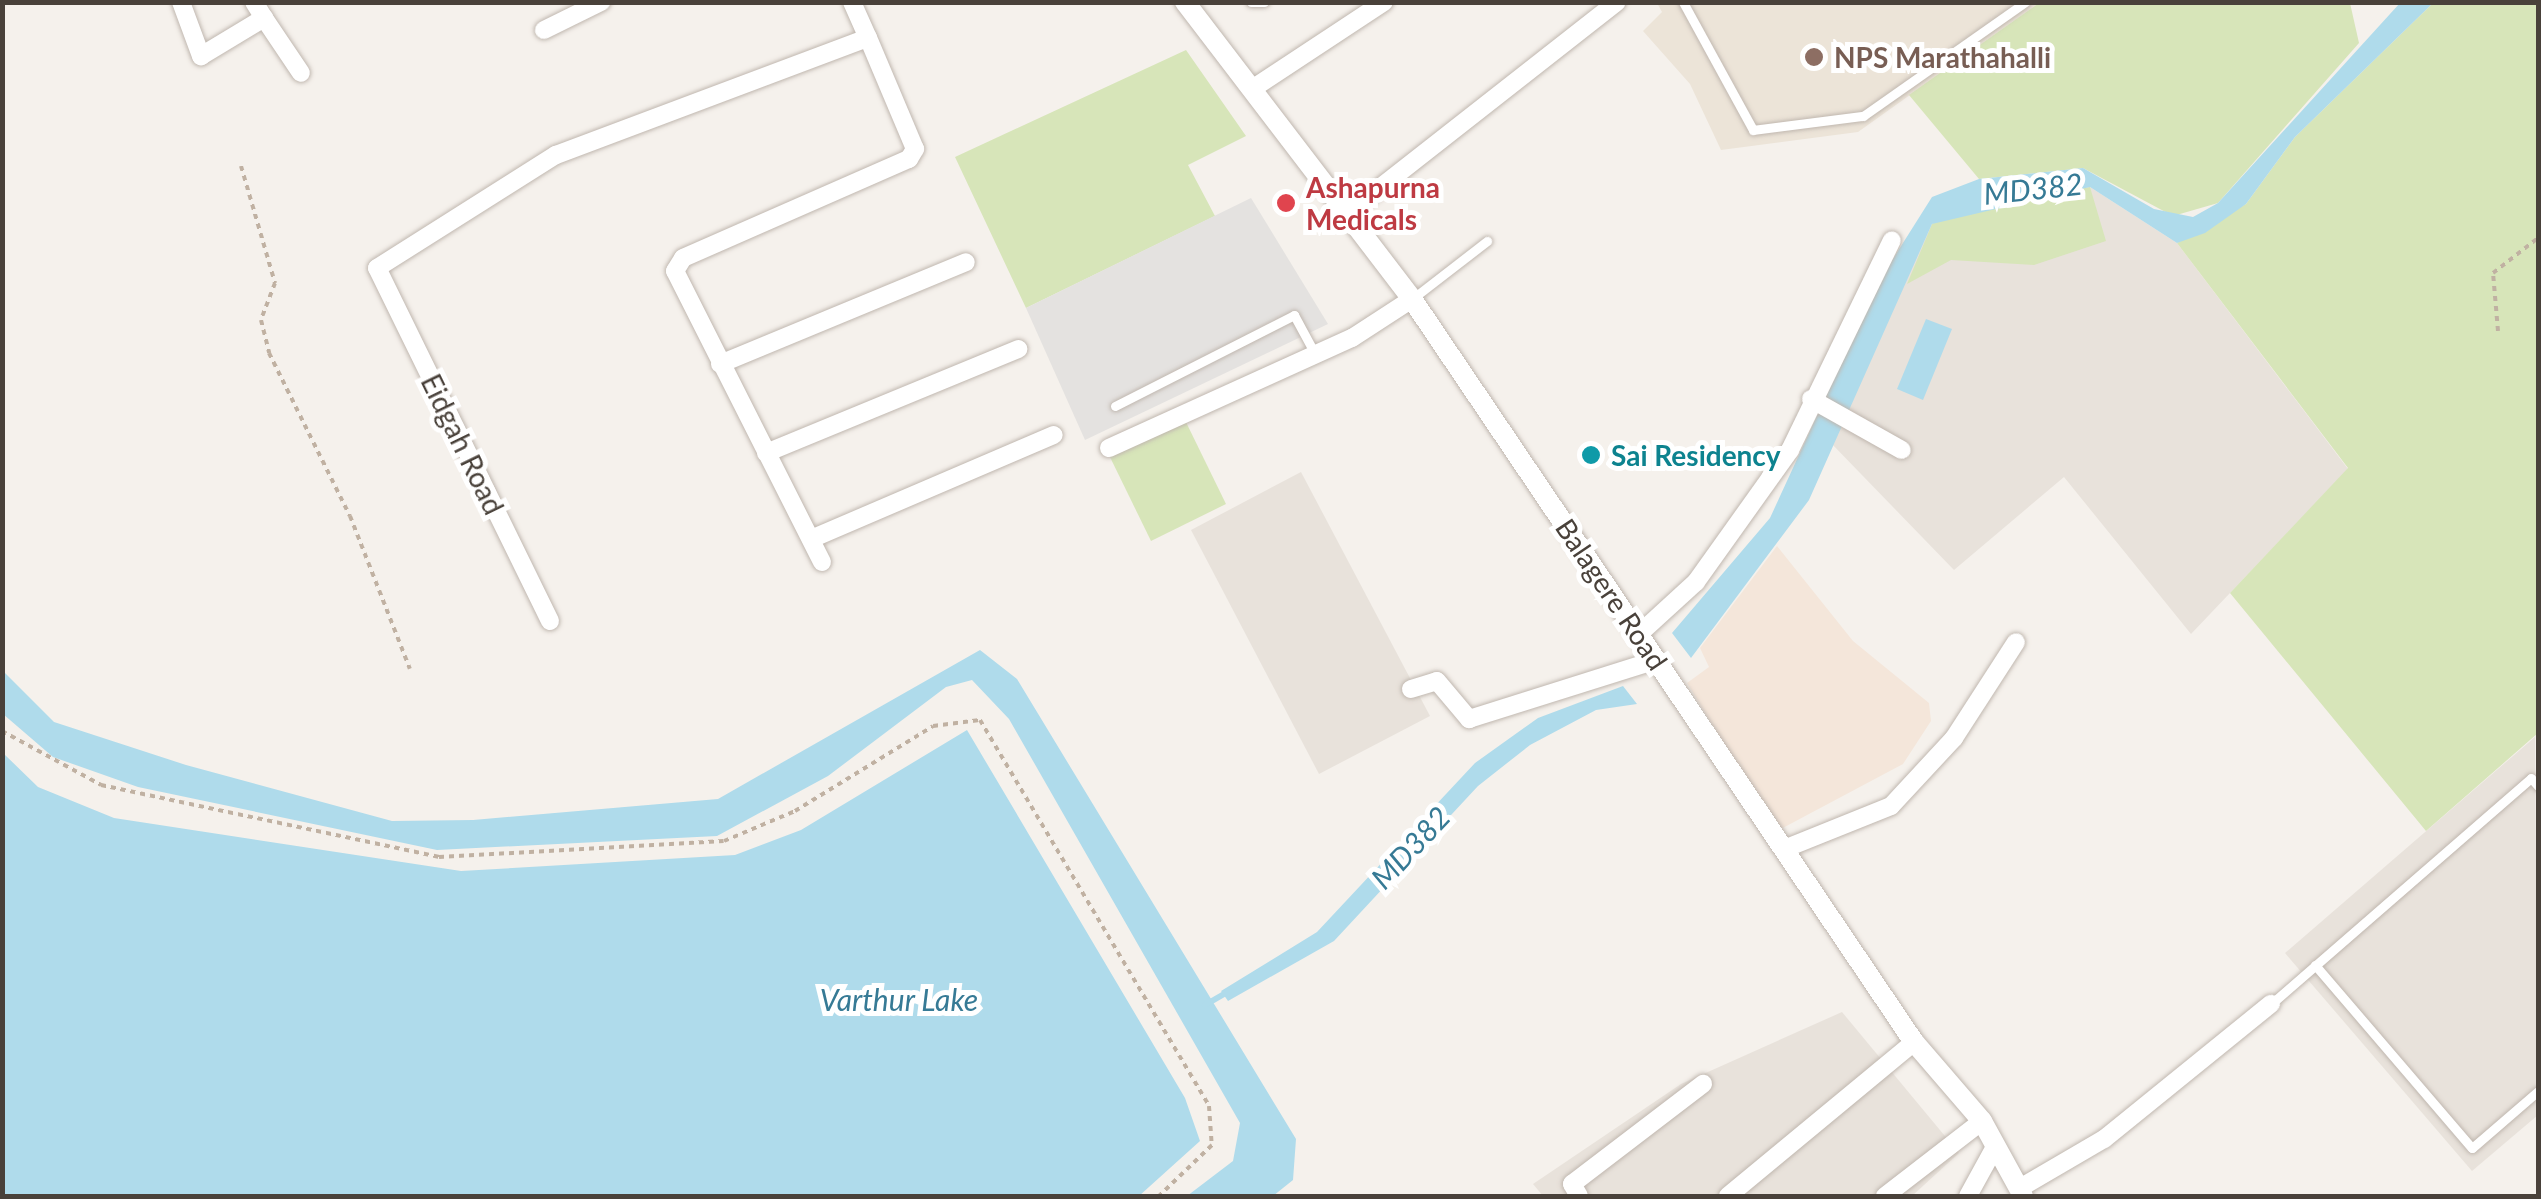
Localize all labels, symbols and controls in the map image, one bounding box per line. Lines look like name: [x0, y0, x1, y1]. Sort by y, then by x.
place label: NPS Marathahalli: [1834, 40, 2051, 74]
marker: NPS Marathahalli: [1803, 46, 1825, 68]
water label: MD382: [1982, 165, 2084, 211]
place label: Ashapurna Medicals: [1306, 170, 1440, 236]
marker: Ashapurna Medicals: [1275, 192, 1297, 214]
street label: Eidgah Road: [415, 368, 511, 520]
place label: Sai Residency: [1611, 438, 1781, 472]
marker: Sai Residency: [1580, 444, 1602, 466]
street label: Balagere Road: [1549, 512, 1675, 676]
water label: MD382: [1363, 798, 1457, 896]
water label: Varthur Lake: [820, 981, 978, 1017]

